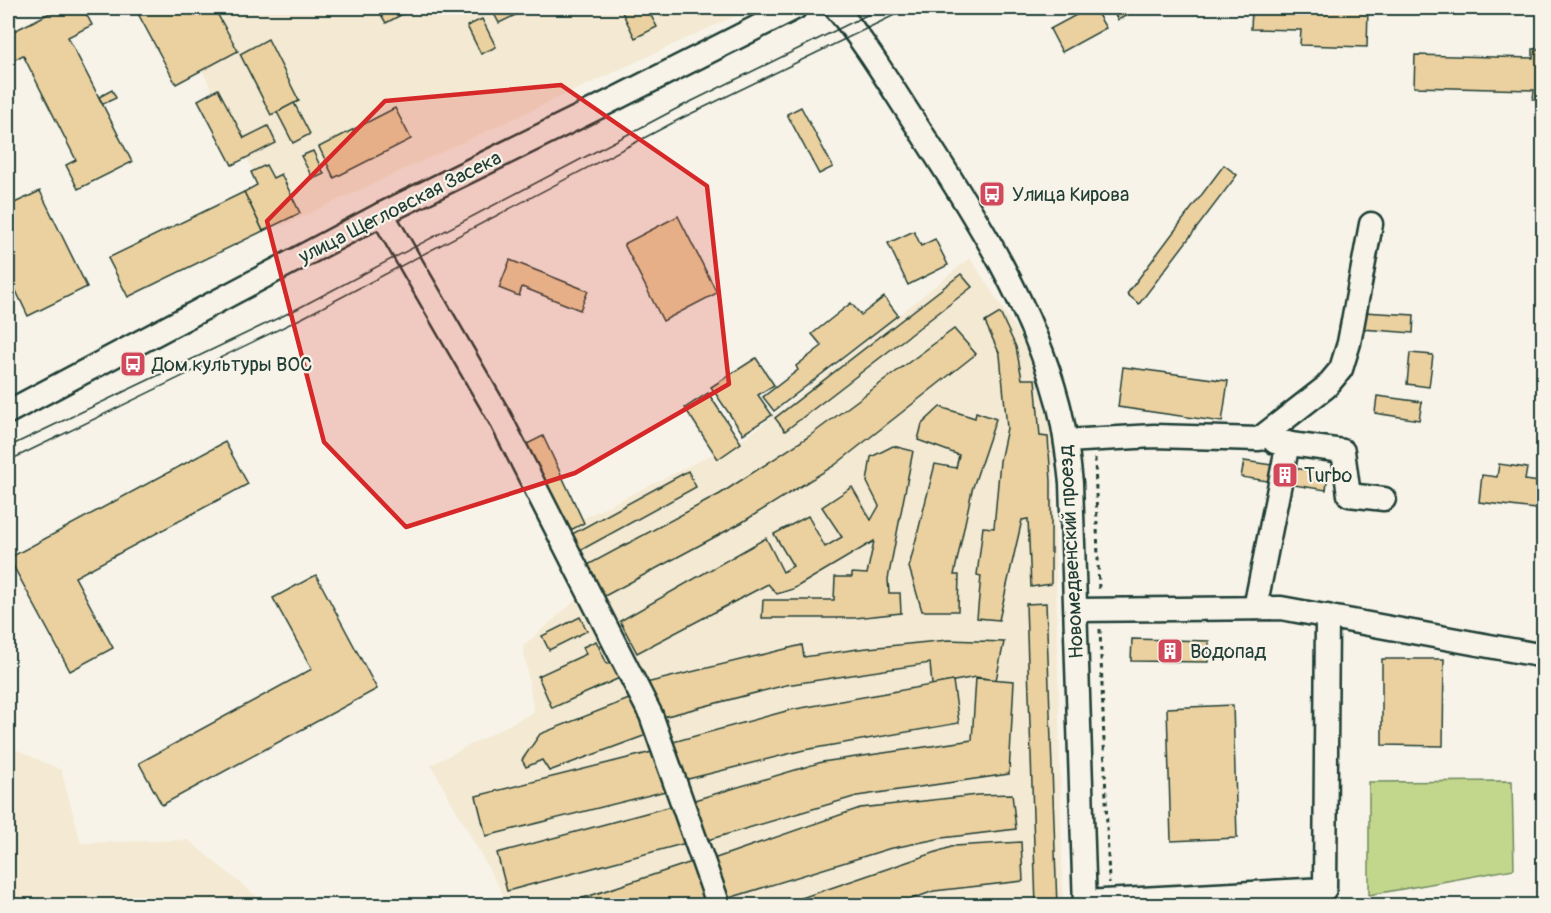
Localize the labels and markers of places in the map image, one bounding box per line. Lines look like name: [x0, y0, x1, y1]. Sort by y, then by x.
bus stop icon: Улица Кирова: [977, 179, 1007, 209]
place label: Улица Кирова: [1012, 182, 1129, 207]
bus stop icon: Дом культуры ВОС: [118, 349, 148, 379]
place label: Дом культуры ВОС: [151, 352, 312, 377]
building icon: Turbo: [1270, 460, 1300, 490]
place label: Turbo: [1304, 463, 1353, 488]
building icon: Водопад: [1155, 636, 1185, 666]
place label: Водопад: [1190, 639, 1266, 664]

